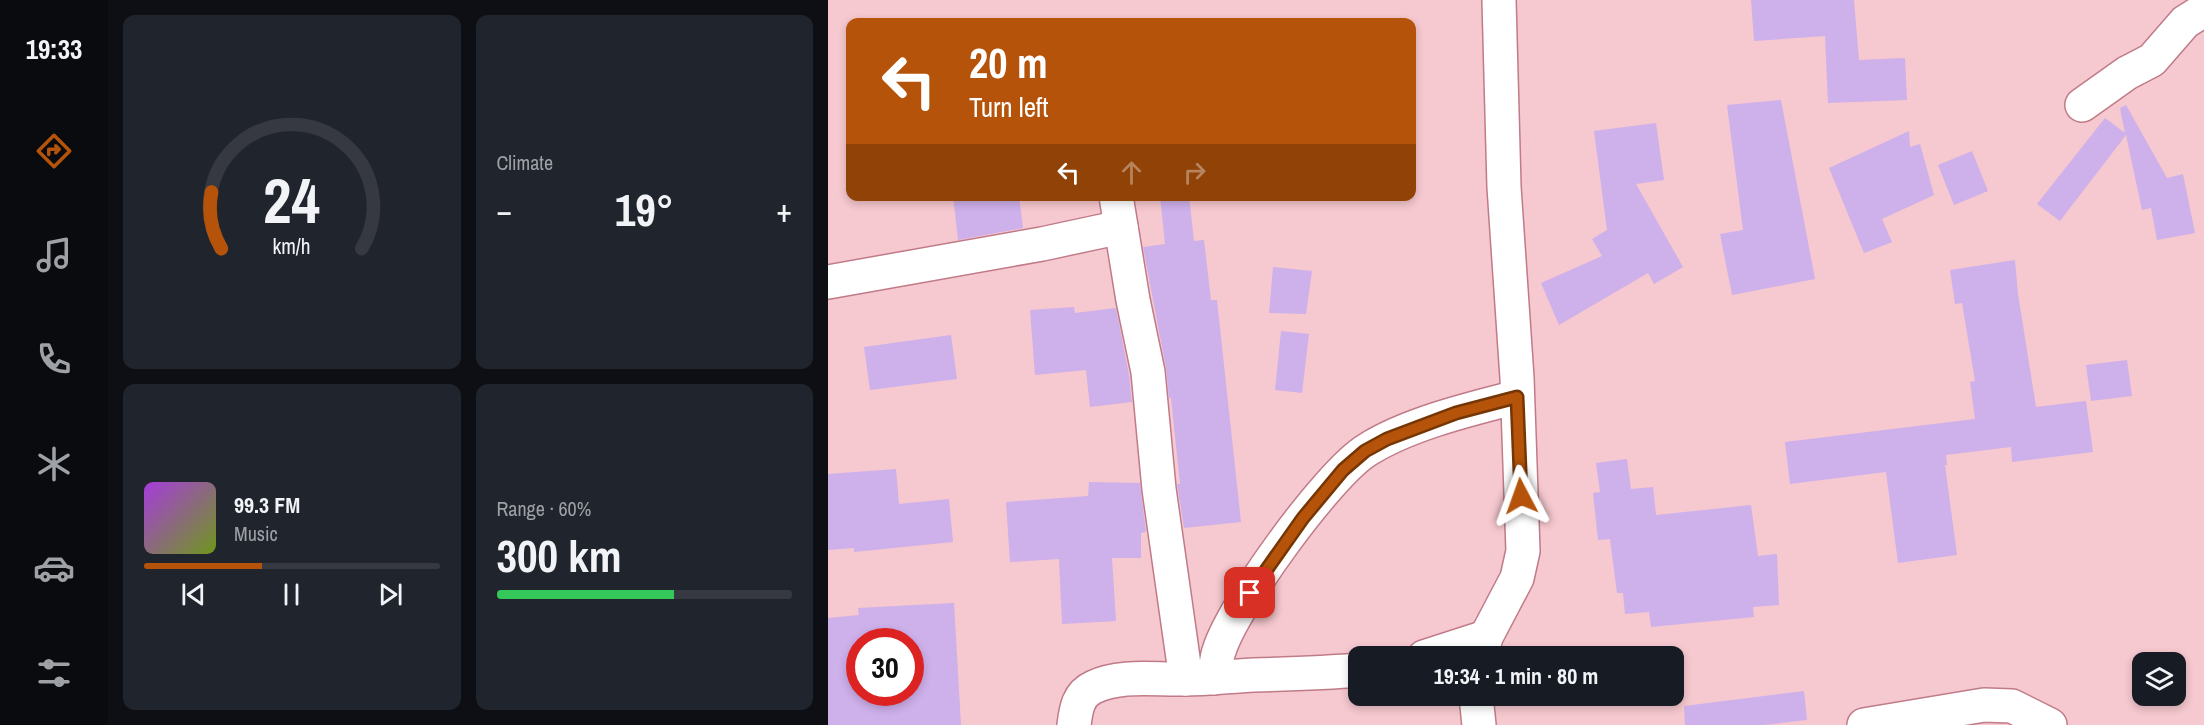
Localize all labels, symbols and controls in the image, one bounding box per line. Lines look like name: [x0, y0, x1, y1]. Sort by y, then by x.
text: 19:33: [26, 31, 82, 67]
text: 20 m: [969, 35, 1048, 91]
icon: left: [870, 42, 948, 120]
text: Turn left: [969, 89, 1048, 125]
icon: directions: [33, 130, 75, 172]
text: Climate: [497, 149, 553, 176]
icon: left: [1052, 156, 1085, 189]
icon: ahead: [1115, 156, 1148, 189]
icon: right: [1178, 156, 1211, 189]
text: 24: [263, 158, 320, 242]
text: 19°: [615, 179, 674, 240]
text: −: [497, 188, 512, 232]
text: +: [776, 188, 792, 232]
text: km/h: [273, 232, 311, 261]
icon: music: [33, 234, 75, 276]
icon: phone: [33, 338, 75, 380]
icon: climate: [33, 443, 75, 485]
position arrow: [1489, 464, 1553, 528]
text: 99.3 FM: [234, 490, 300, 520]
text: Range · 60%: [497, 495, 591, 522]
text: Music: [234, 520, 278, 547]
text: 300 km: [497, 525, 622, 586]
icon: car: [33, 547, 75, 589]
pin: [1224, 567, 1275, 618]
icon: arrive: [1233, 576, 1266, 609]
icon: previous: [177, 578, 210, 611]
icon: pause: [275, 578, 308, 611]
icon: next: [374, 578, 407, 611]
speed limit sign: 30: [846, 628, 924, 706]
icon: filters: [33, 652, 75, 694]
map controls: [2132, 652, 2186, 706]
button: layers: [2132, 652, 2186, 706]
text: 19:34 · 1 min · 80 m: [1434, 661, 1598, 691]

